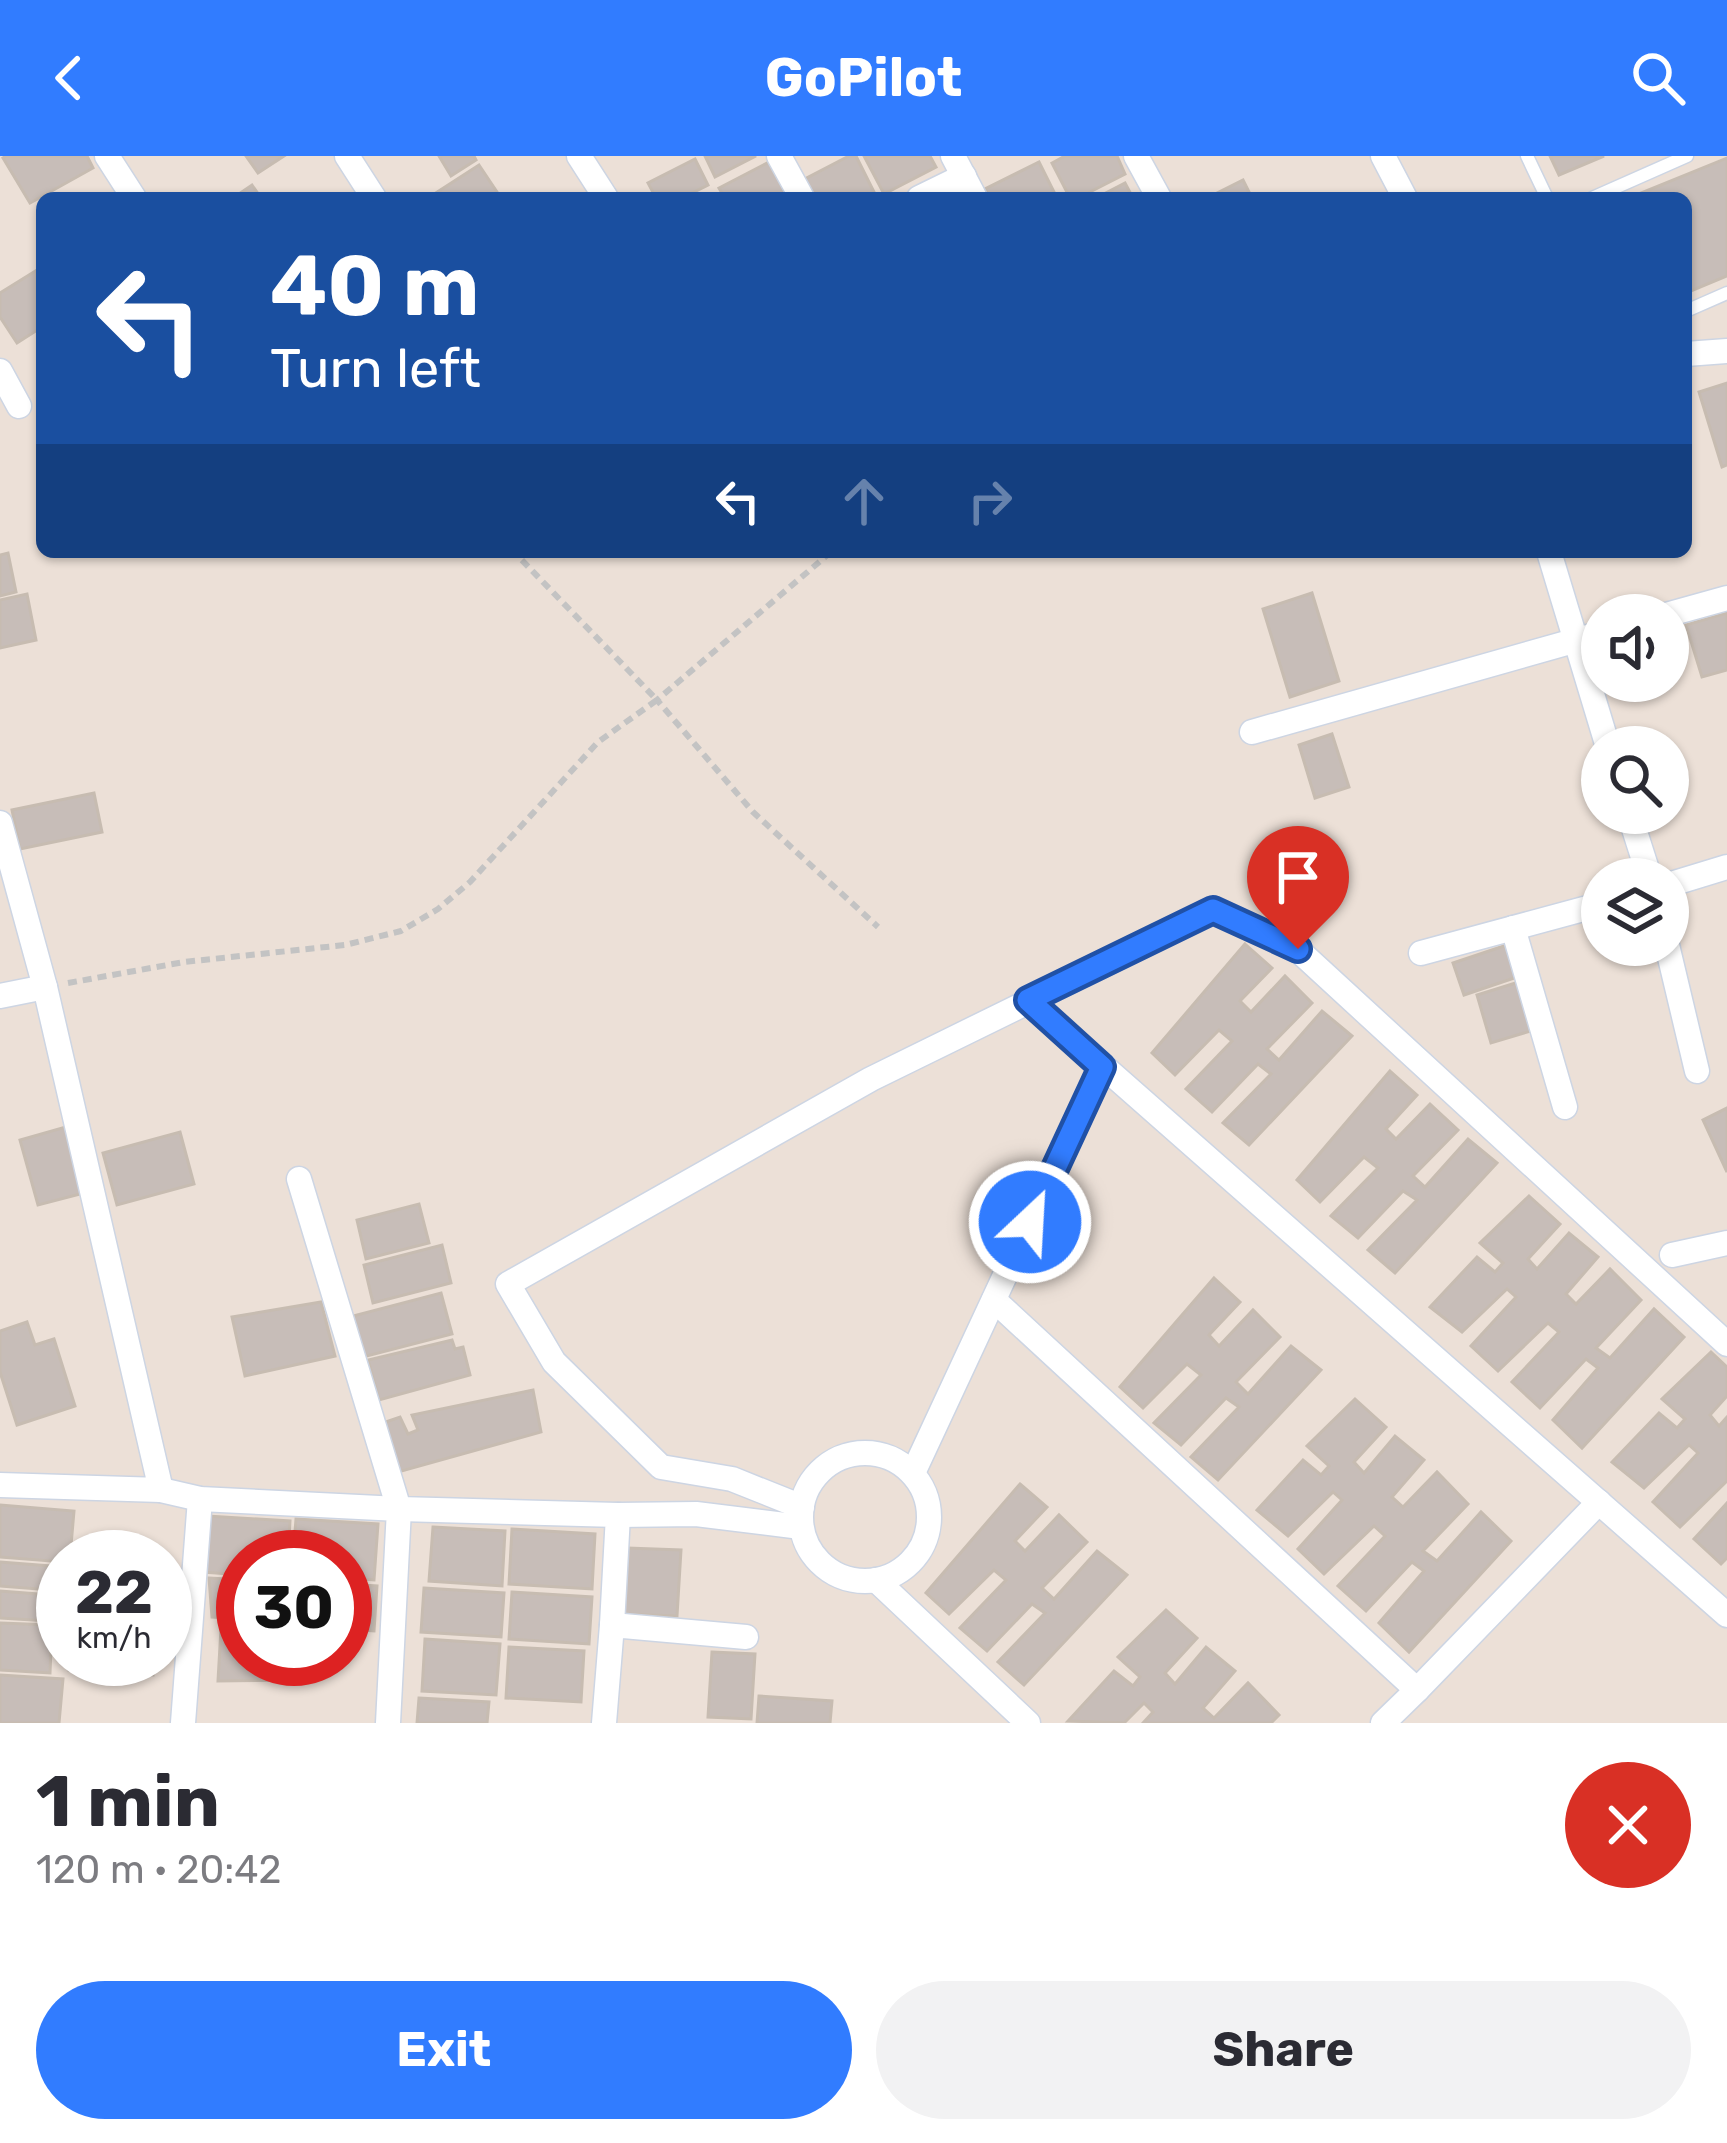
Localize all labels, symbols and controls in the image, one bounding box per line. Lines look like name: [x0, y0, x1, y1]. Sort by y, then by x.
icon: back: [36, 45, 102, 111]
icon: search: [1625, 45, 1691, 111]
text: GoPilot: [765, 46, 962, 110]
text: 40 m: [270, 236, 479, 336]
icon: left: [72, 240, 228, 396]
text: Turn left: [270, 337, 481, 401]
icon: left: [705, 468, 771, 534]
icon: ahead: [831, 468, 897, 534]
icon: right: [957, 468, 1023, 534]
map controls: [1581, 594, 1689, 966]
button: sound: [1581, 594, 1689, 702]
button: search: [1581, 726, 1689, 834]
pin: [1247, 826, 1349, 949]
icon: arrive: [1265, 844, 1331, 910]
button: layers: [1581, 858, 1689, 966]
position arrow: [967, 1159, 1093, 1285]
speed limit sign: 30: [216, 1530, 372, 1686]
text: 22: [75, 1557, 153, 1628]
text: km/h: [77, 1620, 151, 1656]
text: 1 min: [36, 1759, 220, 1844]
button: close: [1565, 1762, 1691, 1888]
text: 120 m · 20:42: [36, 1847, 281, 1893]
button: Exit: [36, 1981, 852, 2119]
button: Share: [876, 1981, 1691, 2119]

